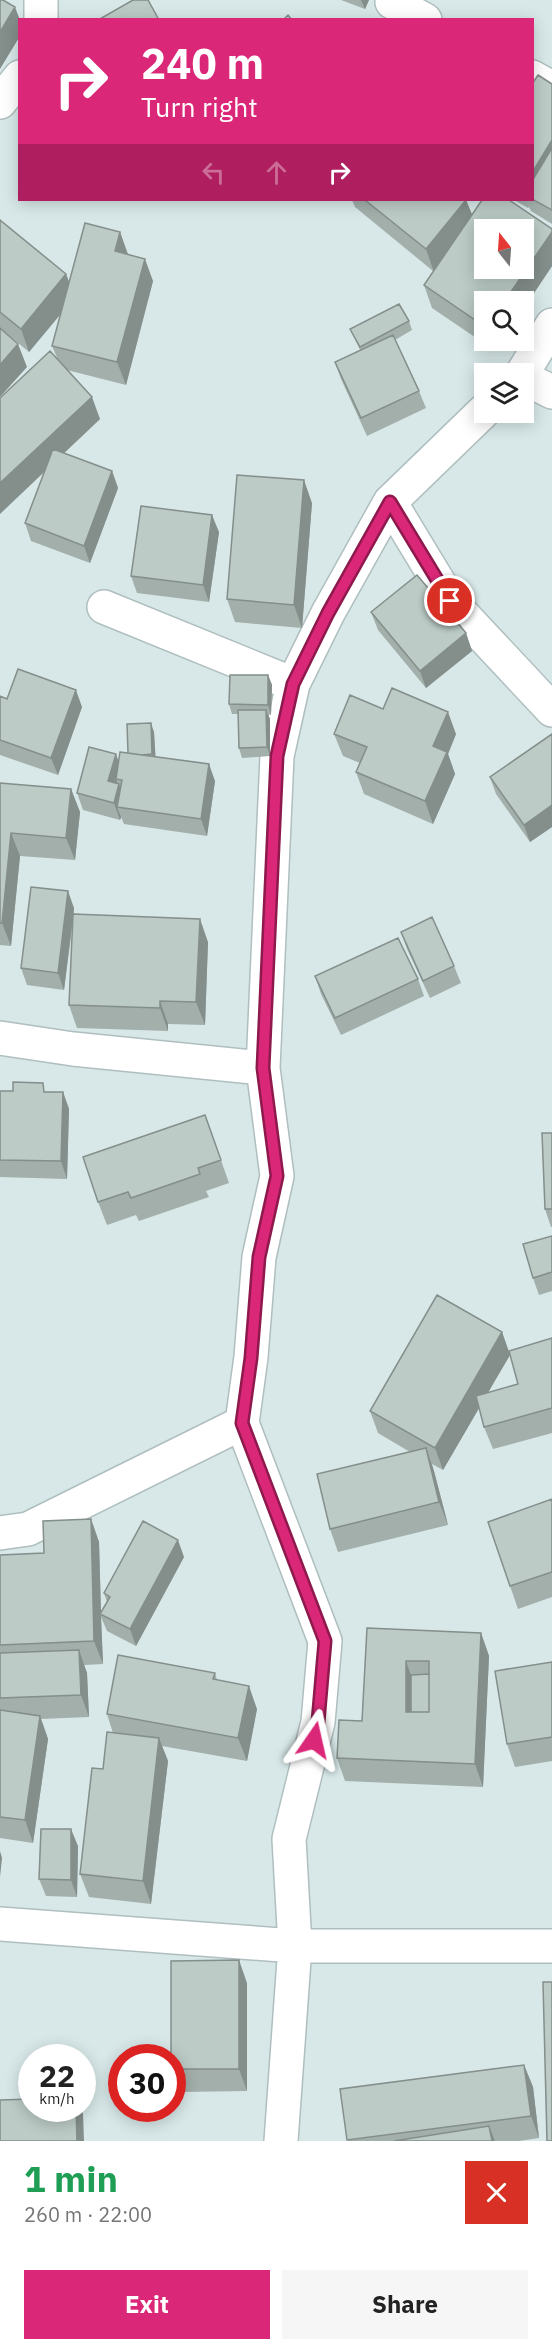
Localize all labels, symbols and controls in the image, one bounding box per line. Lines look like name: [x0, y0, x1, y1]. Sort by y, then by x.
text: 240 m: [141, 36, 264, 91]
icon: right: [42, 42, 120, 120]
text: Turn right: [141, 89, 258, 124]
icon: left: [197, 156, 230, 189]
icon: ahead: [260, 156, 293, 189]
icon: right: [323, 156, 356, 189]
north arrow: [474, 219, 534, 279]
map controls: [474, 219, 534, 423]
button: search: [474, 291, 534, 351]
button: layers: [474, 363, 534, 423]
pin: [424, 575, 475, 626]
icon: arrive: [433, 584, 466, 617]
position arrow: [282, 1708, 346, 1772]
speed limit sign: 30: [108, 2044, 186, 2122]
text: 22: [39, 2056, 75, 2095]
text: km/h: [39, 2089, 75, 2108]
text: 1 min: [24, 2155, 118, 2202]
button: close: [465, 2161, 528, 2224]
text: 260 m · 22:00: [24, 2201, 152, 2228]
button: Exit: [24, 2270, 270, 2339]
button: Share: [282, 2270, 528, 2339]

